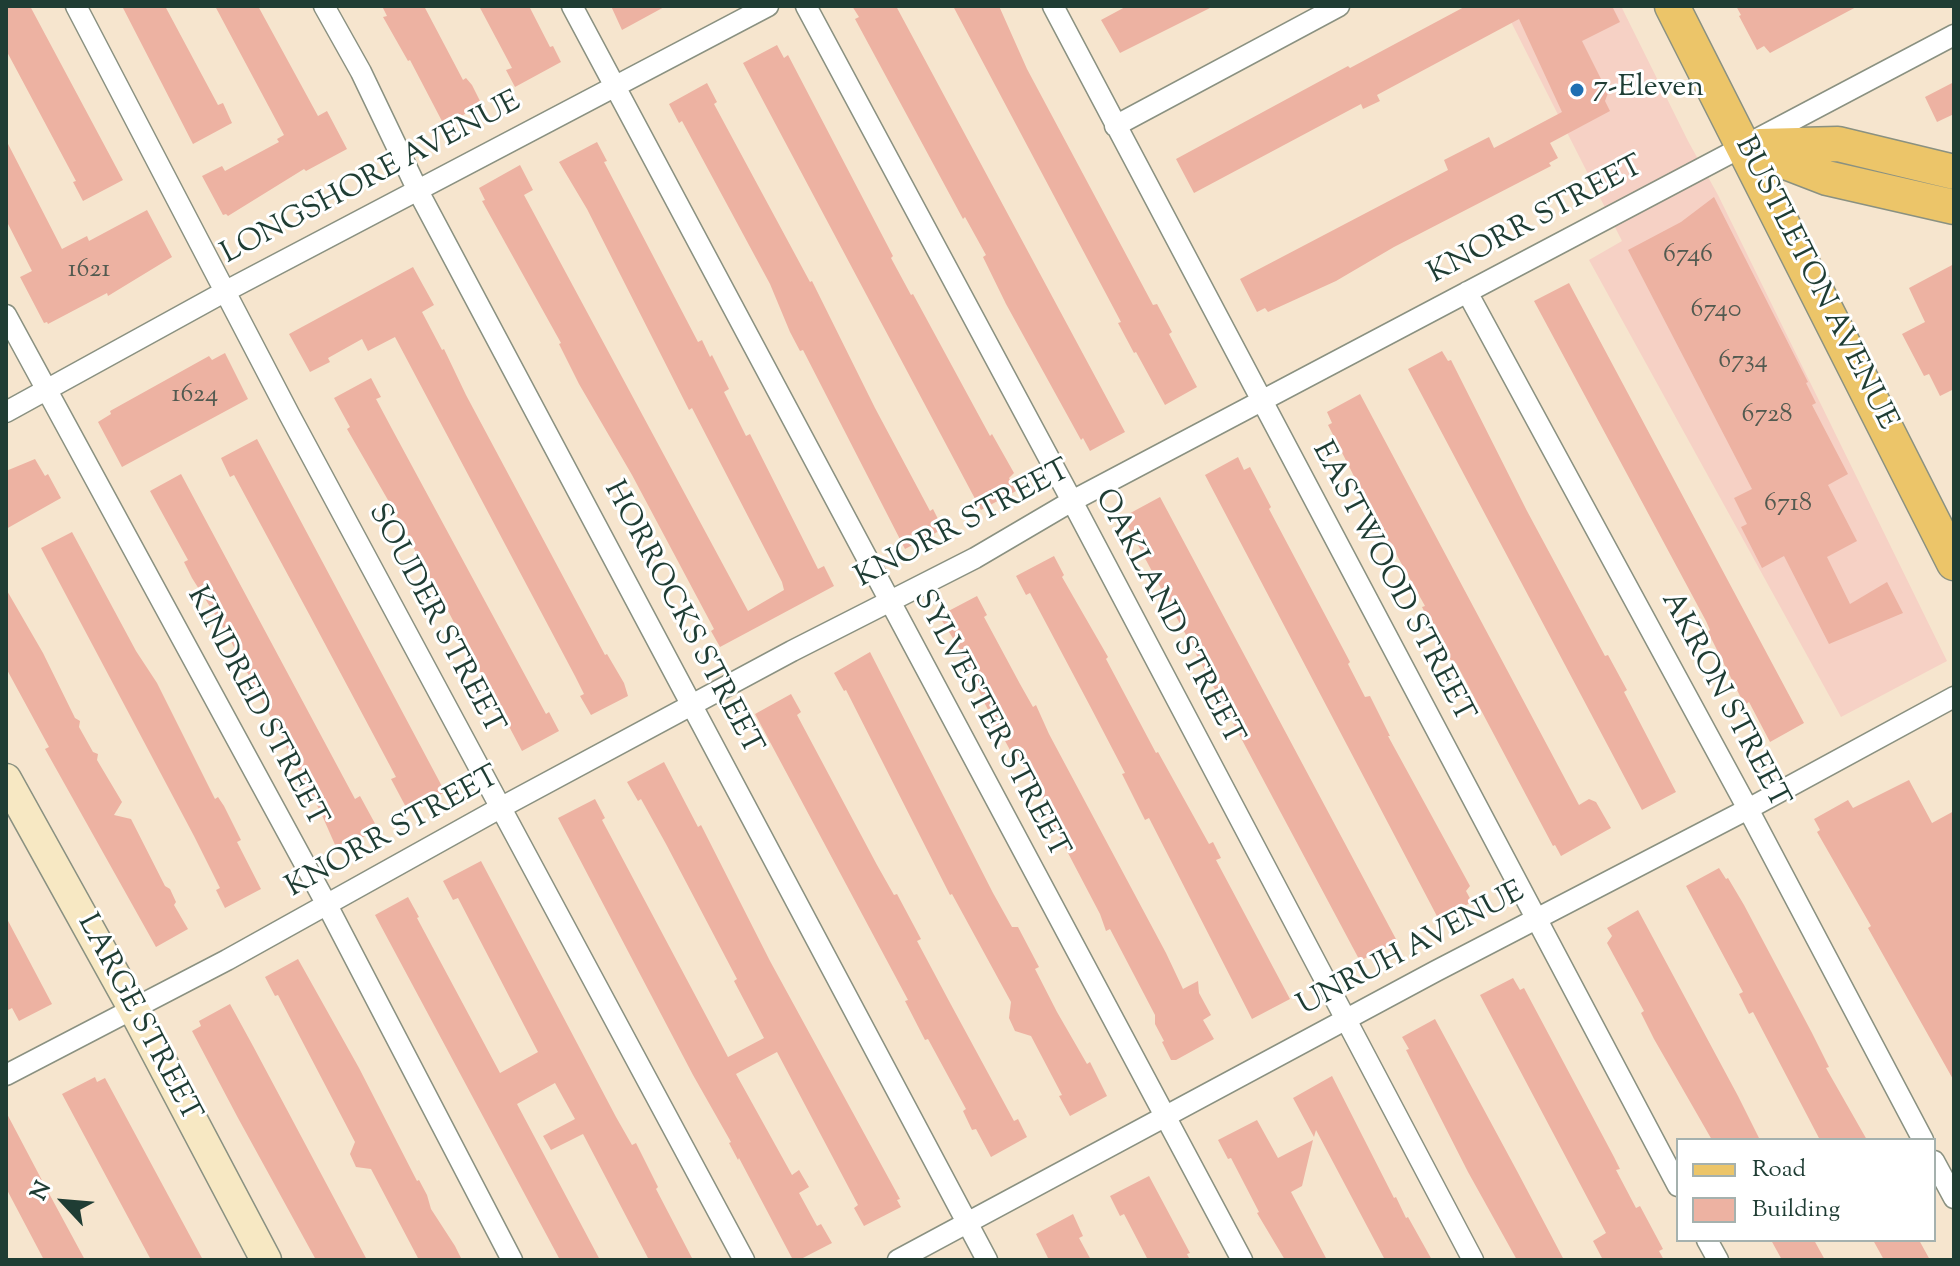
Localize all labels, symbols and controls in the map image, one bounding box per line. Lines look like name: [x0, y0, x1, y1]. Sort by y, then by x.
place label: 7-Eleven: [1593, 72, 1704, 108]
marker: 7-Eleven: [1568, 81, 1586, 99]
street label: LONGSHORE AVENUE: [216, 86, 528, 274]
street label: BUSTLETON AVENUE: [1724, 131, 1904, 437]
street label: KNORR STREET: [1423, 150, 1651, 294]
house number: 6746: [1663, 241, 1713, 273]
house number: 1621: [68, 256, 110, 288]
house number: 6740: [1691, 296, 1741, 328]
house number: 6734: [1718, 347, 1768, 379]
house number: 1624: [172, 381, 218, 413]
house number: 6728: [1742, 401, 1792, 433]
street label: EASTWOOD STREET: [1302, 436, 1480, 730]
street label: KNORR STREET: [850, 454, 1078, 598]
street label: HORROCKS STREET: [594, 476, 768, 762]
street label: OAKLAND STREET: [1084, 484, 1250, 752]
house number: 6718: [1764, 490, 1812, 522]
street label: SOUDER STREET: [358, 499, 510, 741]
street label: KINDRED STREET: [176, 582, 334, 834]
street label: SYLVESTER STREET: [903, 585, 1075, 865]
street label: AKRON STREET: [1651, 587, 1795, 815]
street label: KNORR STREET: [281, 760, 507, 908]
street label: UNRUH AVENUE: [1292, 876, 1532, 1026]
street label: LARGE STREET: [67, 909, 207, 1129]
legend: [1676, 1138, 1936, 1242]
text: Road: [1752, 1153, 1806, 1187]
north arrow: [24, 1162, 104, 1242]
text: N: [24, 1177, 61, 1206]
text: Building: [1752, 1193, 1840, 1227]

